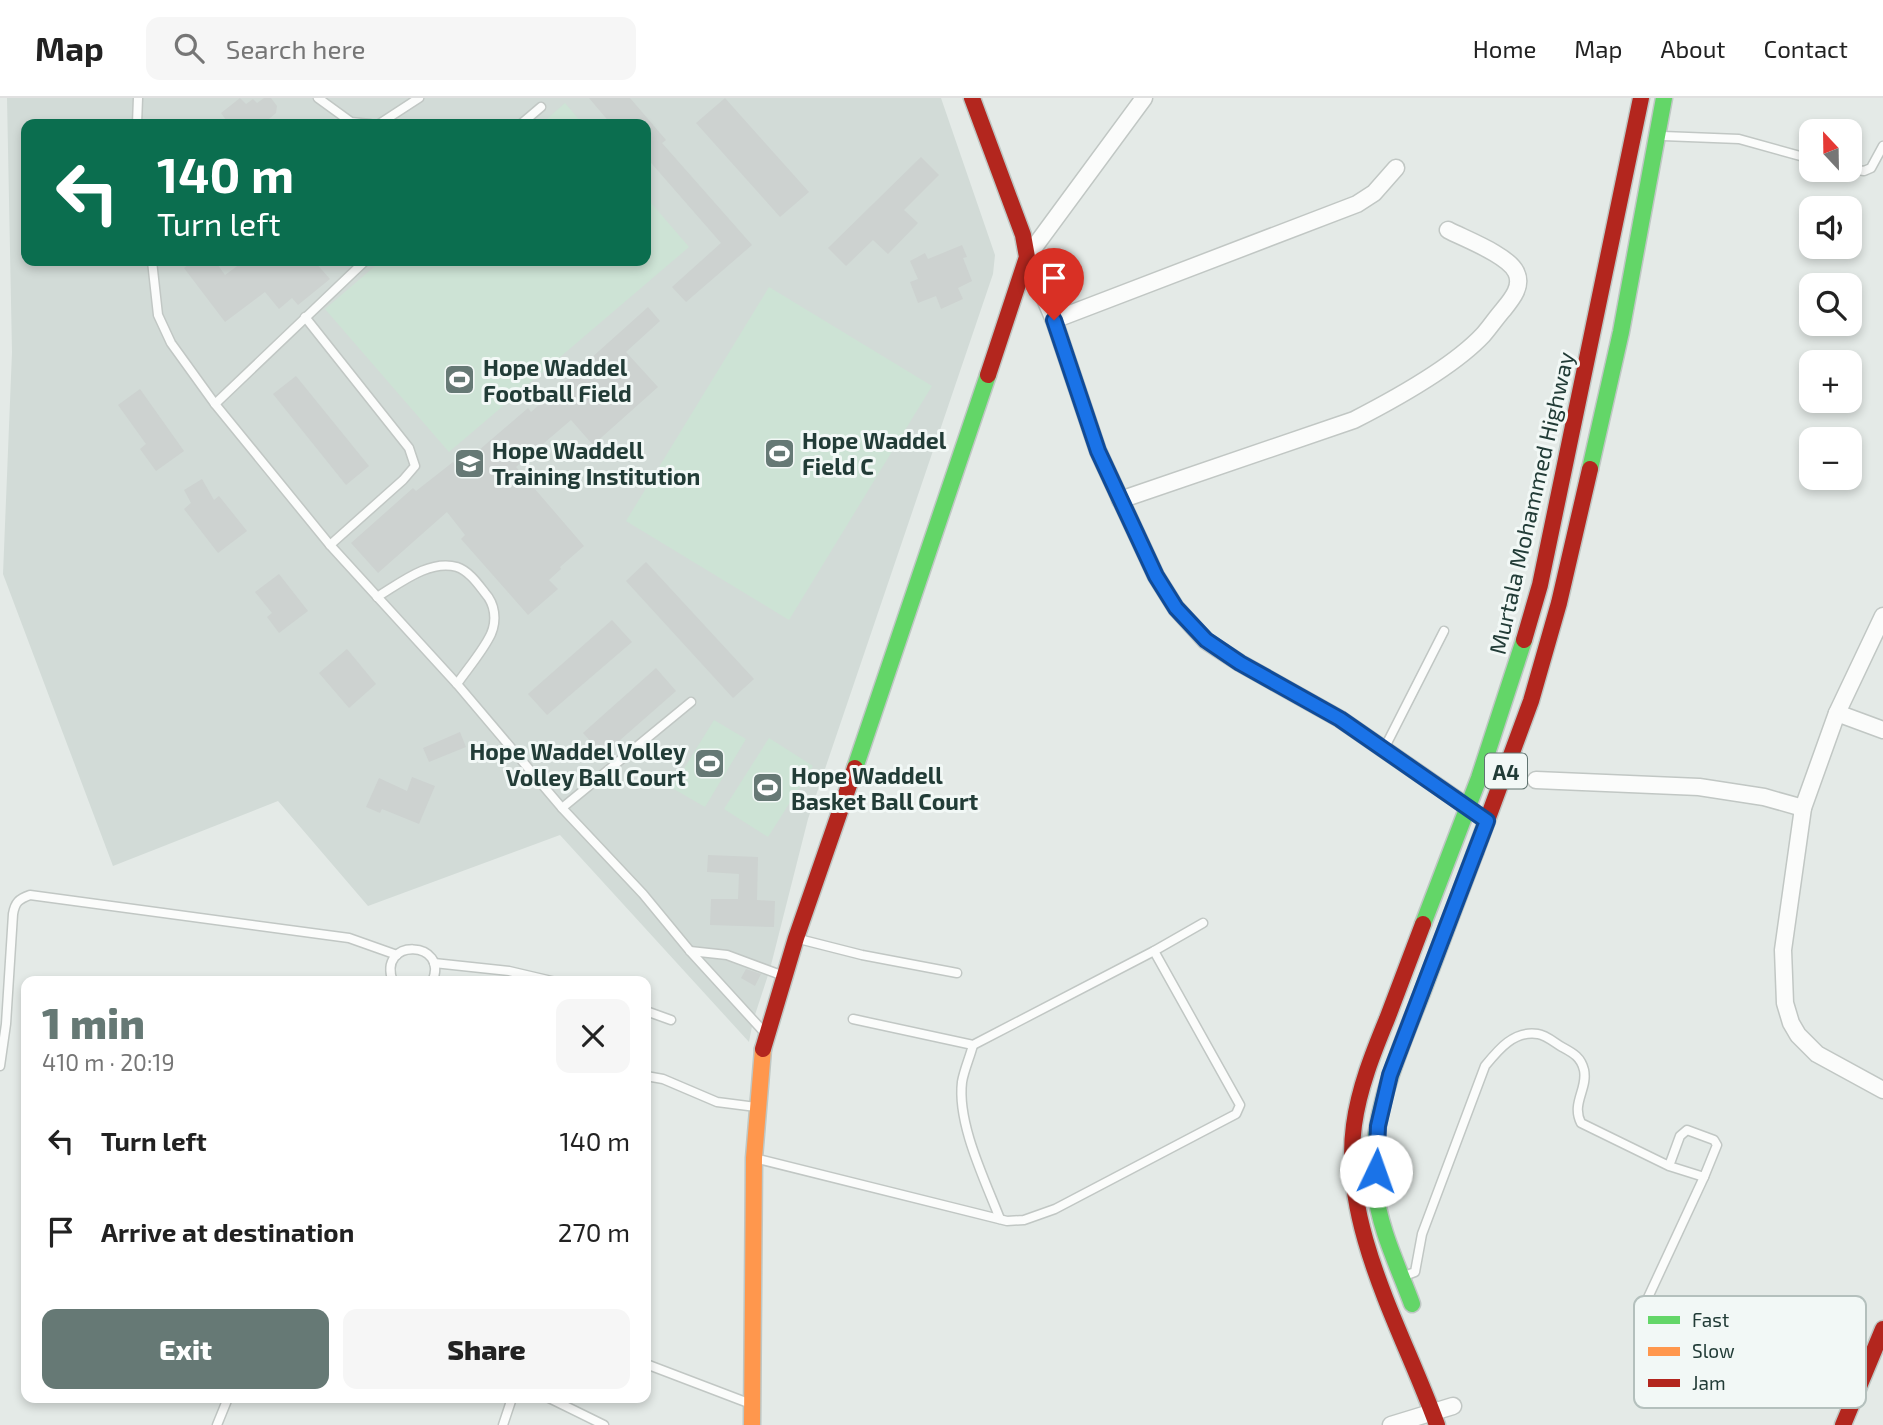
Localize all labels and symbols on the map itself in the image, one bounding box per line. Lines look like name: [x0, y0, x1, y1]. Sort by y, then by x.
north arrow: [1799, 119, 1862, 182]
pin: [1024, 248, 1084, 320]
street label: Murtala Mohammed Highway: [1483, 349, 1579, 657]
place label: Hope Waddel Football Field: [483, 353, 632, 407]
sports icon: Hope Waddel Football Field: [443, 363, 477, 397]
place label: Hope Waddel Field C: [802, 426, 947, 480]
place label: Hope Waddell Training Institution: [492, 436, 700, 490]
sports icon: Hope Waddel Field C: [762, 436, 796, 470]
school or university icon: Hope Waddell Training Institution: [452, 446, 486, 480]
place label: Hope Waddel Volley Volley Ball Court: [469, 737, 686, 791]
sports icon: Hope Waddel Volley Volley Ball Court: [692, 747, 726, 781]
road number: A4: [1485, 754, 1527, 788]
place label: Hope Waddell Basket Ball Court: [791, 761, 978, 815]
sports icon: Hope Waddell Basket Ball Court: [751, 771, 785, 805]
position arrow: [1339, 1134, 1413, 1208]
legend: [1634, 1296, 1866, 1408]
text: Fast: [1692, 1308, 1729, 1331]
text: Slow: [1692, 1339, 1735, 1362]
text: Jam: [1692, 1371, 1726, 1394]

